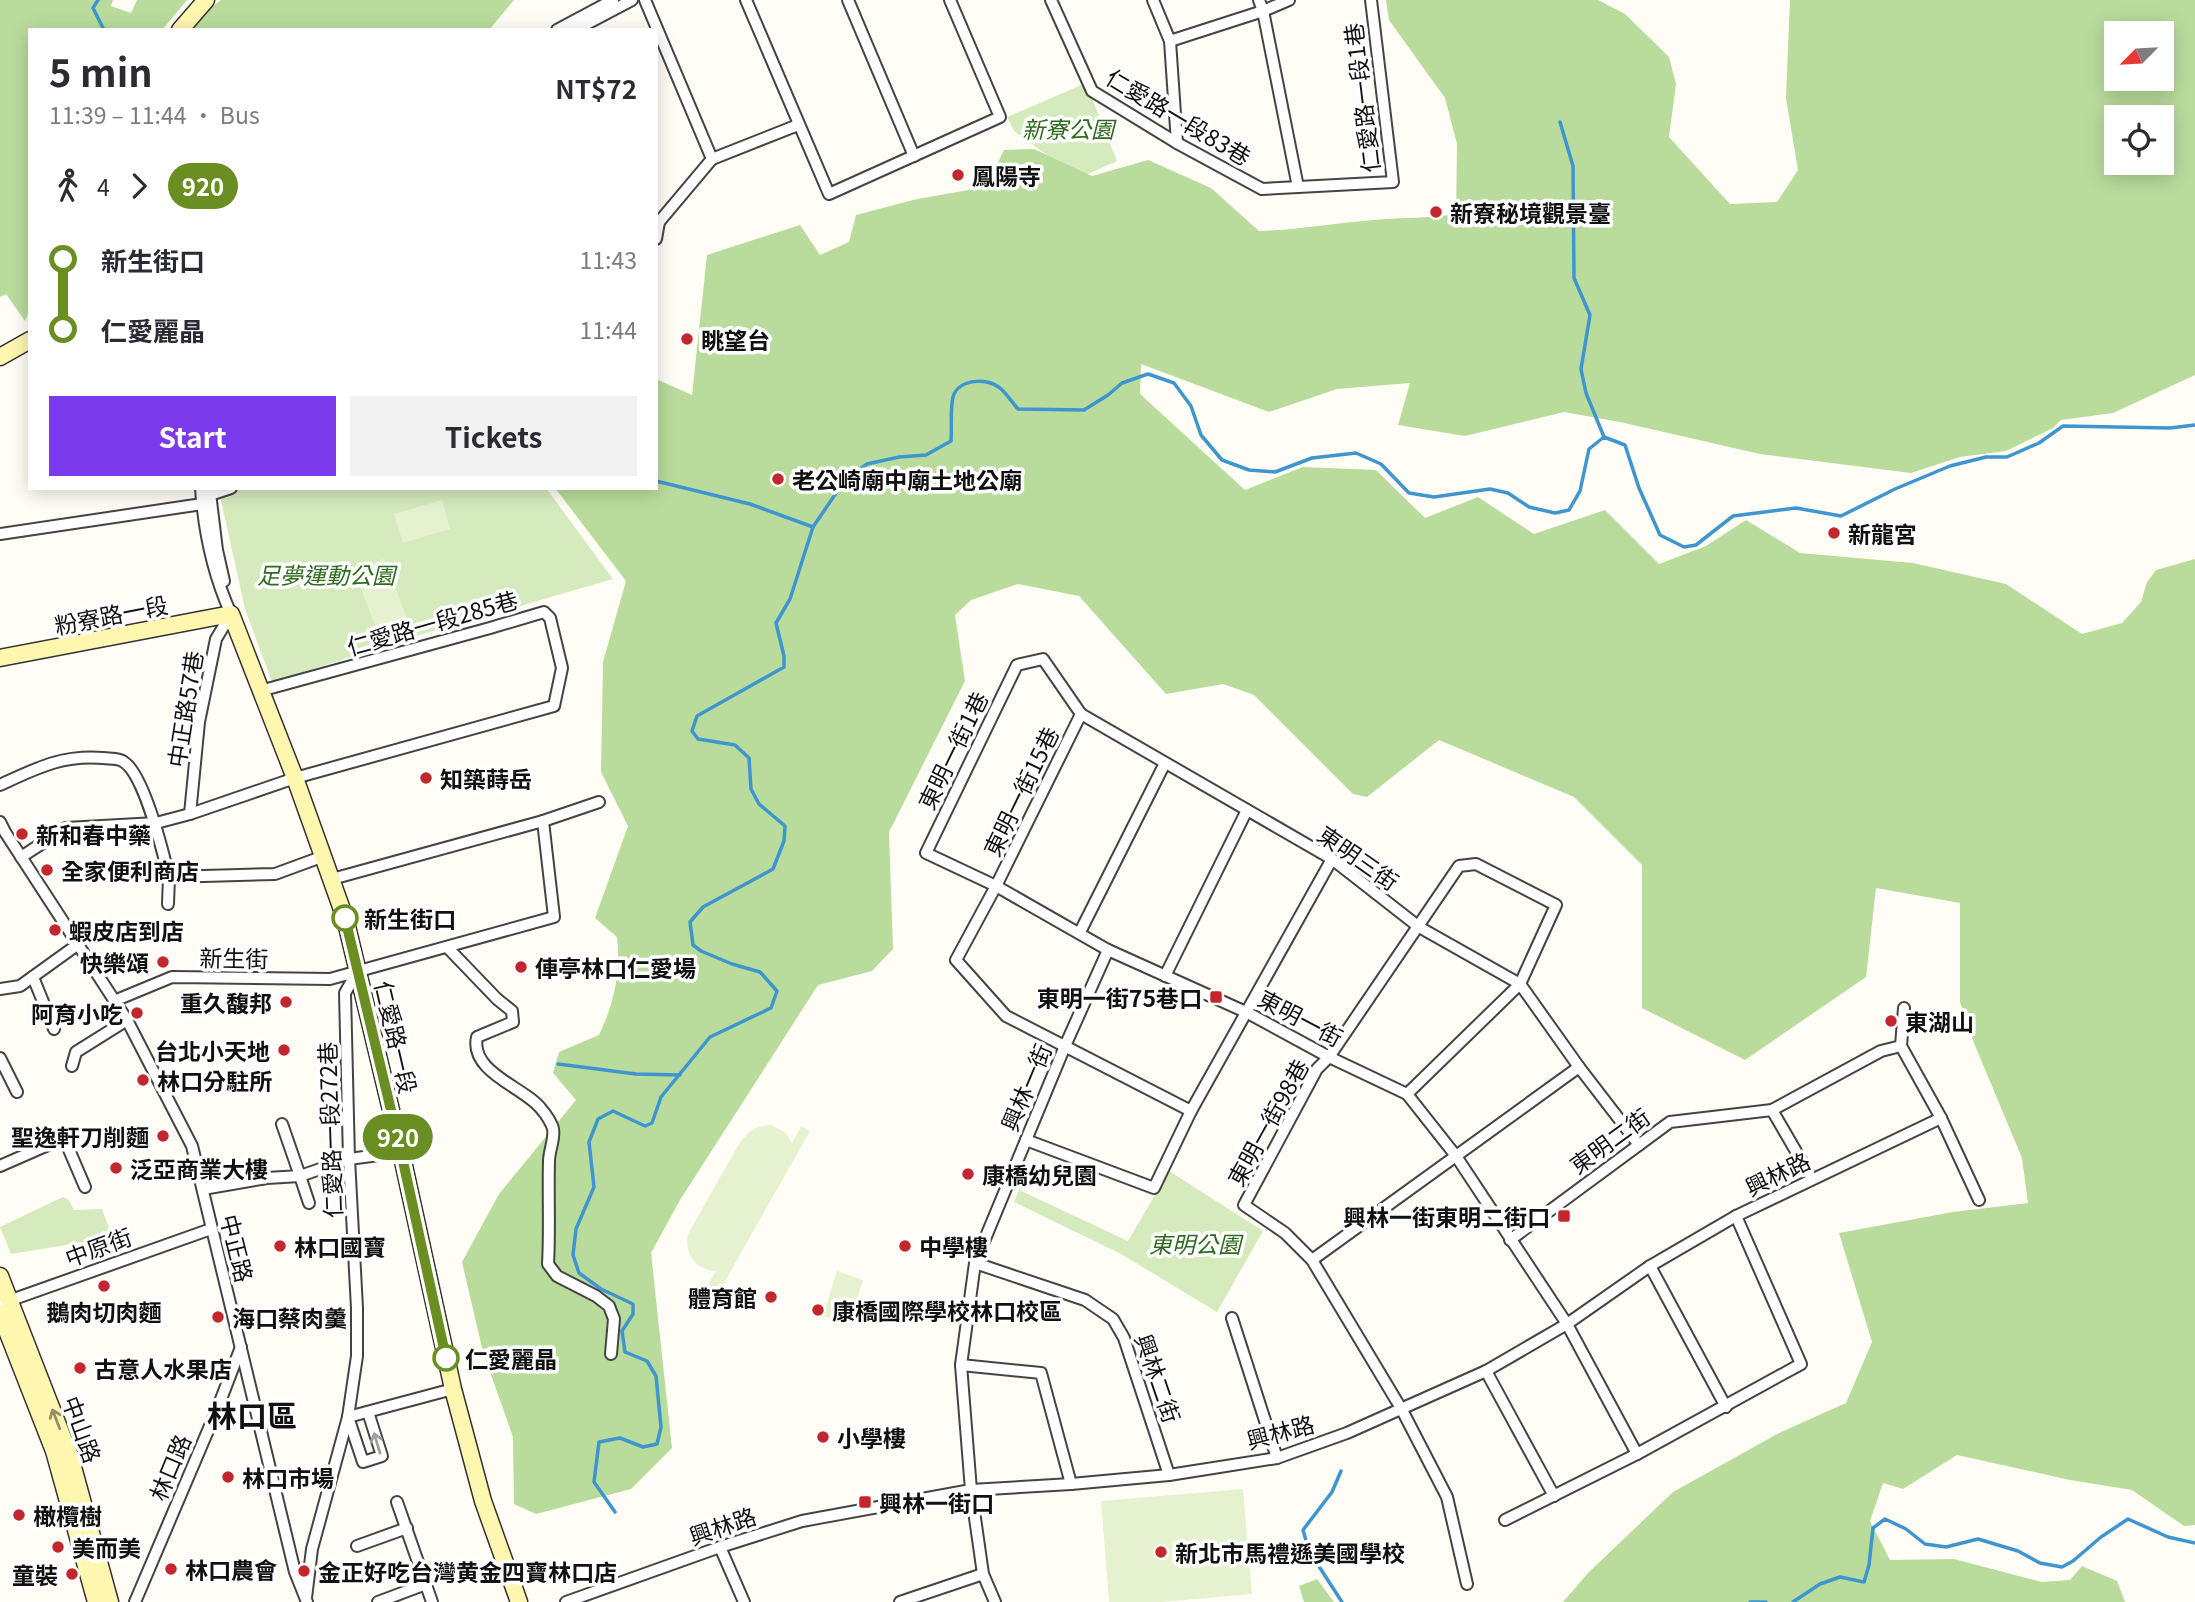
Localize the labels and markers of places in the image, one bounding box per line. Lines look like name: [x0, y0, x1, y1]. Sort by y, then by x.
place label: 鳳陽寺: [972, 158, 1041, 192]
marker: 鳳陽寺: [950, 167, 966, 183]
place label: 新寮秘境觀景臺: [1450, 195, 1611, 229]
marker: 新寮秘境觀景臺: [1428, 204, 1444, 220]
place label: 眺望台: [701, 322, 770, 356]
marker: 眺望台: [679, 331, 695, 347]
place label: 老公崎廟中廟土地公廟: [792, 462, 1022, 496]
marker: 老公崎廟中廟土地公廟: [770, 471, 786, 487]
place label: 新龍宮: [1848, 516, 1917, 550]
marker: 新龍宮: [1826, 525, 1842, 541]
place label: 知築蒔岳: [440, 761, 532, 795]
marker: 知築蒔岳: [418, 770, 434, 786]
place label: 新和春中藥: [36, 817, 151, 851]
marker: 新和春中藥: [14, 826, 30, 842]
place label: 全家便利商店: [61, 853, 199, 887]
marker: 全家便利商店: [39, 862, 55, 878]
place label: 新生街口: [364, 901, 456, 935]
marker: 新生街口: [332, 905, 358, 931]
place label: 蝦皮店到店: [69, 913, 184, 947]
marker: 蝦皮店到店: [47, 922, 63, 938]
place label: 快樂頌: [80, 945, 149, 979]
place label: 俥亭林口仁愛場: [535, 950, 696, 984]
marker: 快樂頌: [155, 954, 171, 970]
marker: 俥亭林口仁愛場: [513, 959, 529, 975]
place label: 東明一街75巷口: [1037, 980, 1202, 1014]
place label: 重久馥邦: [180, 985, 272, 1019]
marker: 東明一街75巷口: [1208, 989, 1224, 1005]
marker: 重久馥邦: [278, 994, 294, 1010]
place label: 阿育小吃: [31, 996, 123, 1030]
place label: 東湖山: [1905, 1004, 1974, 1038]
marker: 阿育小吃: [129, 1005, 145, 1021]
marker: 東湖山: [1883, 1013, 1899, 1029]
place label: 台北小天地: [155, 1033, 270, 1067]
marker: 台北小天地: [276, 1042, 292, 1058]
place label: 林口分駐所: [157, 1063, 272, 1097]
marker: 林口分駐所: [135, 1072, 151, 1088]
place label: 聖逸軒刀削麵: [11, 1119, 149, 1153]
marker: 聖逸軒刀削麵: [155, 1128, 171, 1144]
place label: 泛亞商業大樓: [130, 1151, 268, 1185]
place label: 康橋幼兒園: [982, 1157, 1097, 1191]
marker: 泛亞商業大樓: [108, 1160, 124, 1176]
marker: 康橋幼兒園: [960, 1166, 976, 1182]
place label: 興林一街東明二街口: [1343, 1199, 1550, 1233]
marker: 興林一街東明二街口: [1556, 1208, 1572, 1224]
place label: 林口國寶: [294, 1229, 386, 1263]
place label: 中學樓: [919, 1229, 988, 1263]
marker: 林口國寶: [272, 1238, 288, 1254]
marker: 中學樓: [897, 1238, 913, 1254]
marker: 鵝肉切肉麵: [96, 1278, 112, 1294]
place label: 體育館: [688, 1280, 757, 1314]
marker: 體育館: [763, 1289, 779, 1305]
place label: 康橋國際學校林口校區: [832, 1293, 1062, 1327]
place label: 鵝肉切肉麵: [47, 1294, 162, 1328]
place label: 海口蔡肉羹: [232, 1300, 347, 1334]
marker: 康橋國際學校林口校區: [810, 1302, 826, 1318]
marker: 海口蔡肉羹: [210, 1309, 226, 1325]
place label: 仁愛麗晶: [465, 1341, 557, 1375]
marker: 仁愛麗晶: [433, 1345, 459, 1371]
place label: 古意人水果店: [94, 1351, 232, 1385]
marker: 古意人水果店: [72, 1360, 88, 1376]
place label: 小學樓: [837, 1420, 906, 1454]
marker: 小學樓: [815, 1429, 831, 1445]
place label: 林口市場: [242, 1460, 334, 1494]
marker: 林口市場: [220, 1469, 236, 1485]
place label: 興林一街口: [879, 1485, 994, 1519]
marker: 興林一街口: [857, 1494, 873, 1510]
place label: 橄欖樹: [33, 1498, 102, 1532]
marker: 橄欖樹: [11, 1507, 27, 1523]
place label: 美而美: [72, 1530, 141, 1564]
place label: 新北市馬禮遜美國學校: [1175, 1535, 1405, 1569]
marker: 美而美: [50, 1539, 66, 1555]
marker: 新北市馬禮遜美國學校: [1153, 1544, 1169, 1560]
place label: 林口農會: [185, 1552, 277, 1586]
place label: 金正好吃台灣黄金四寶林口店: [318, 1554, 617, 1588]
place label: 童裝: [12, 1557, 58, 1591]
marker: 林口農會: [163, 1561, 179, 1577]
marker: 金正好吃台灣黄金四寶林口店: [296, 1563, 312, 1579]
marker: 童裝: [64, 1566, 80, 1582]

